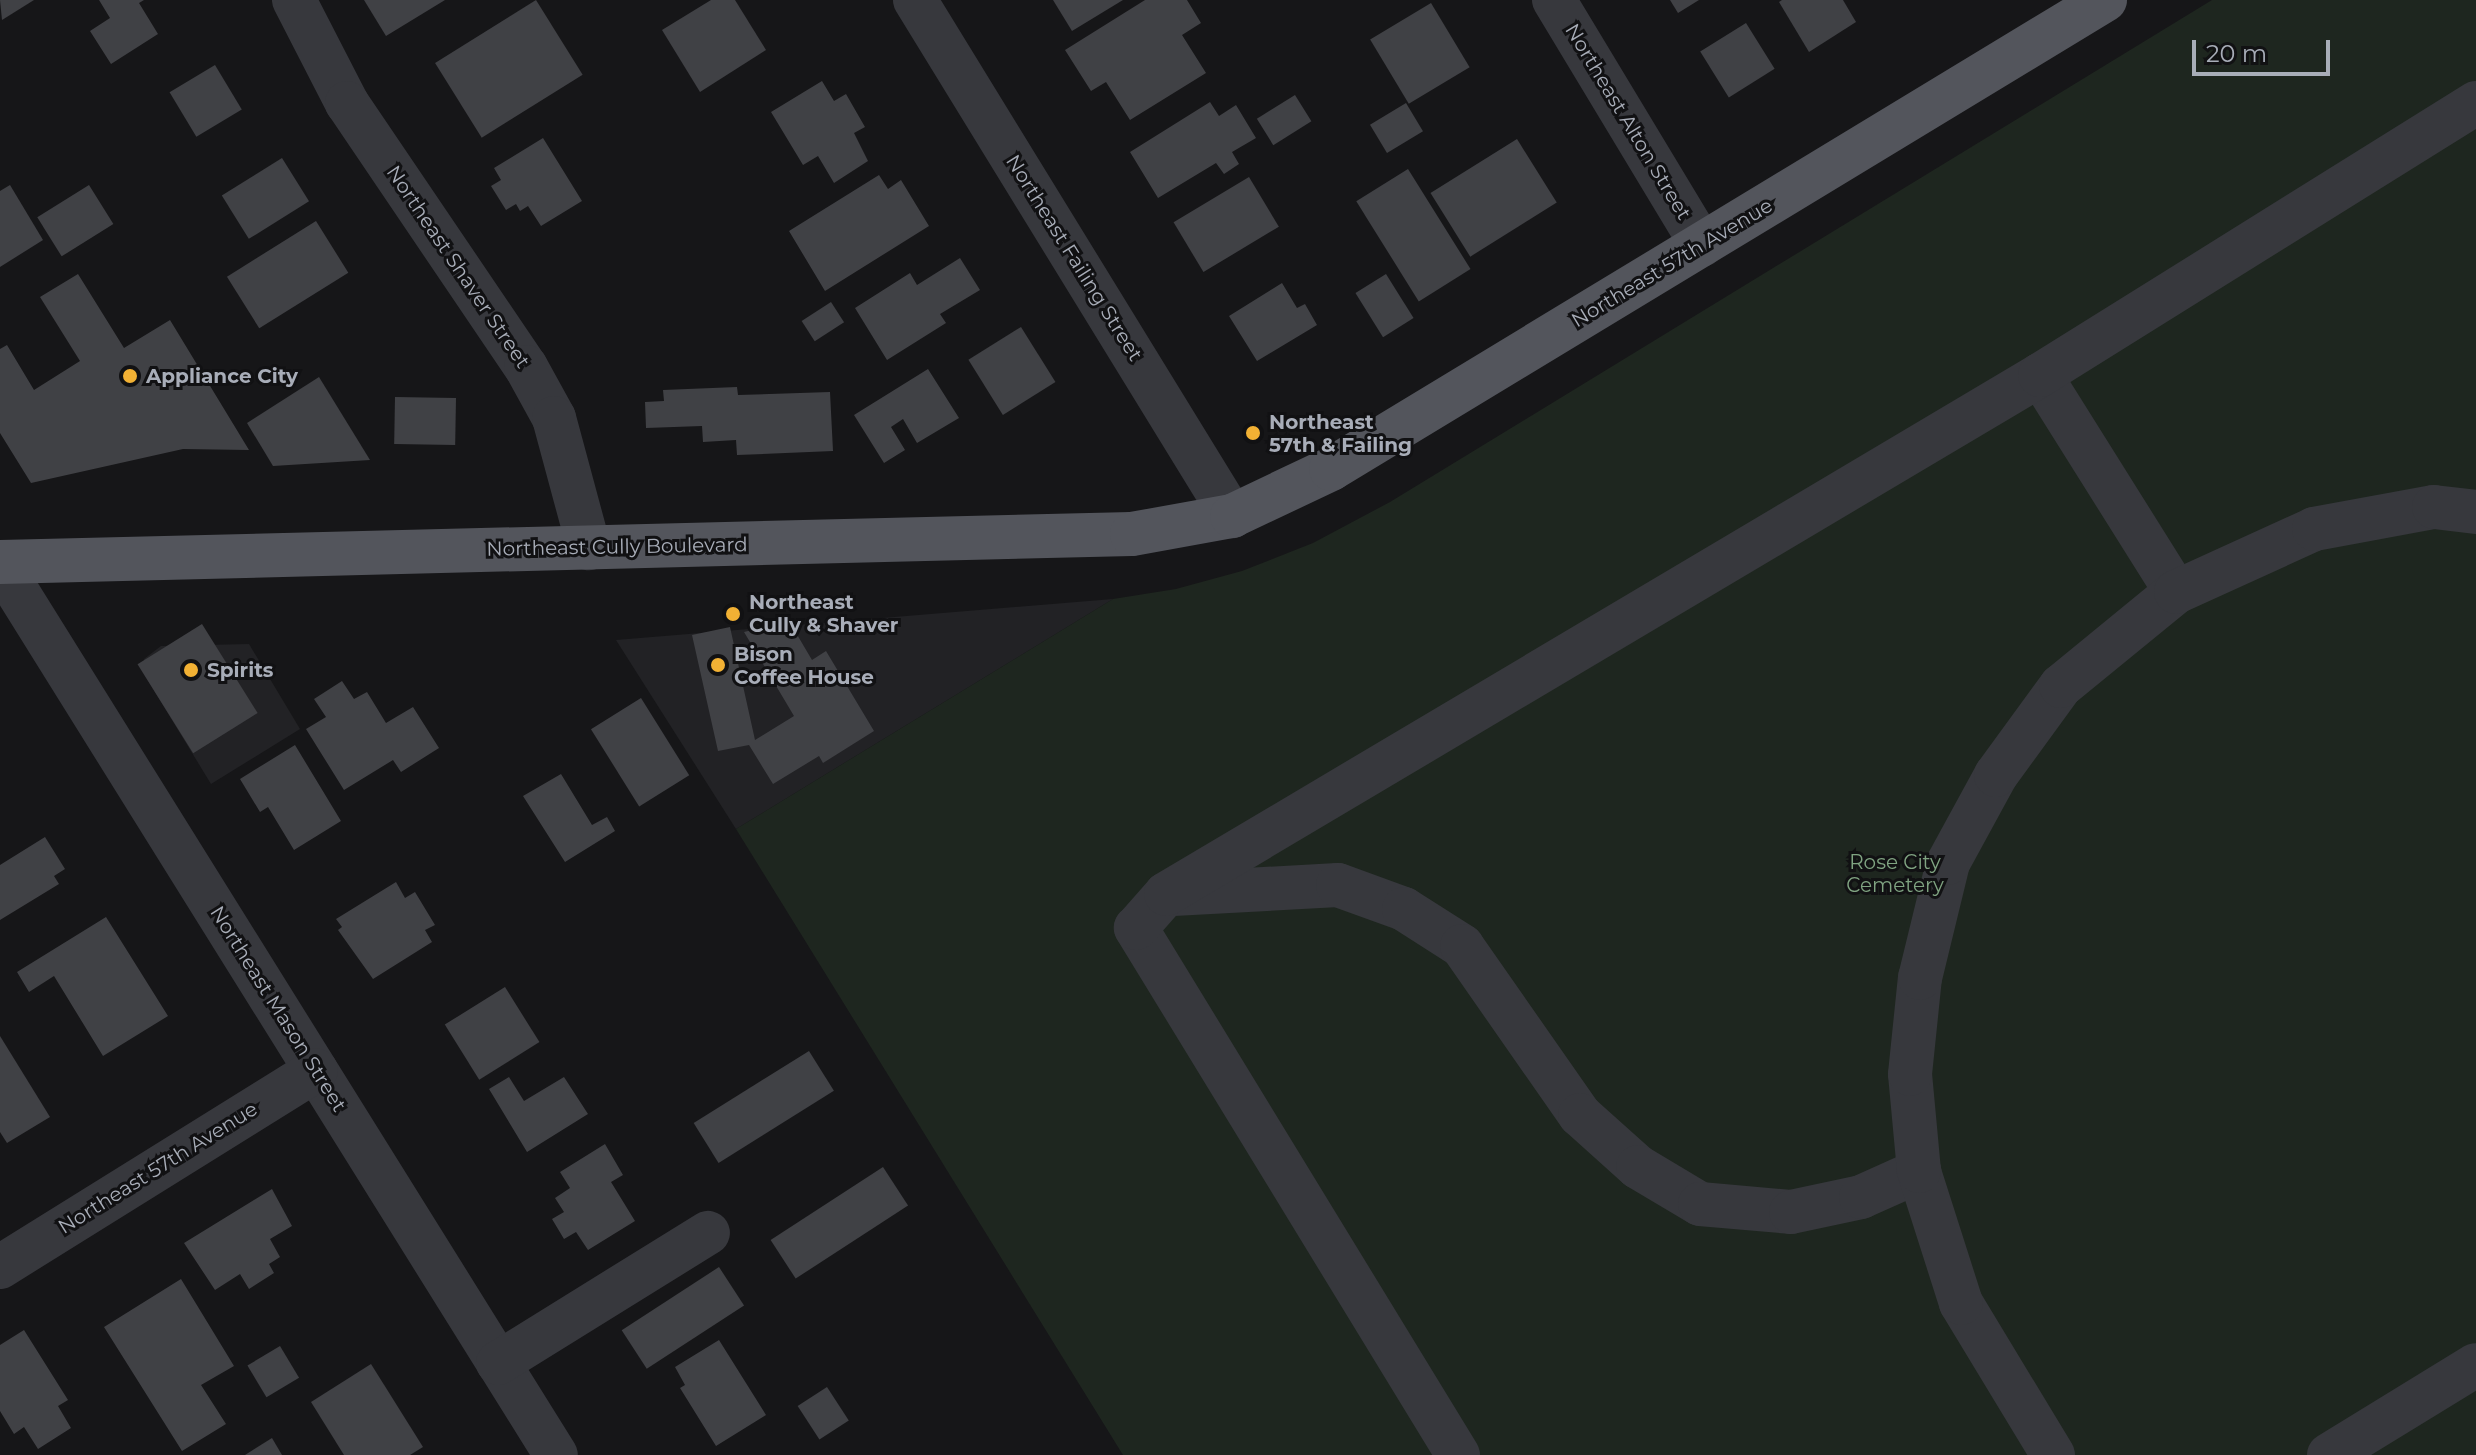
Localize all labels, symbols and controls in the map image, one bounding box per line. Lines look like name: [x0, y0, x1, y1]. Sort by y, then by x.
street label: Northeast Alton Street: [1560, 20, 1696, 224]
scale bar: [2196, 24, 2334, 74]
text: 20 m: [2206, 39, 2267, 68]
street label: Northeast Failing Street: [1001, 150, 1147, 366]
street label: Northeast Shaver Street: [381, 161, 535, 373]
street label: Northeast 57th Avenue: [1567, 193, 1777, 333]
place label: Appliance City: [146, 364, 298, 388]
marker: Appliance City: [121, 367, 139, 385]
place label: Northeast 57th & Failing: [1269, 410, 1412, 457]
marker: Northeast 57th & Failing: [1244, 424, 1262, 442]
street label: Northeast Cully Boulevard: [486, 533, 748, 561]
place label: Northeast Cully & Shaver: [749, 590, 898, 637]
marker: Northeast Cully & Shaver: [724, 605, 742, 623]
place label: Bison Coffee House: [734, 642, 874, 689]
marker: Bison Coffee House: [709, 656, 727, 674]
place label: Spirits: [207, 658, 273, 682]
marker: Spirits: [182, 661, 200, 679]
park label: Rose City Cemetery: [1846, 850, 1944, 897]
street label: Northeast Mason Street: [205, 902, 351, 1116]
street label: Northeast 57th Avenue: [54, 1097, 262, 1239]

